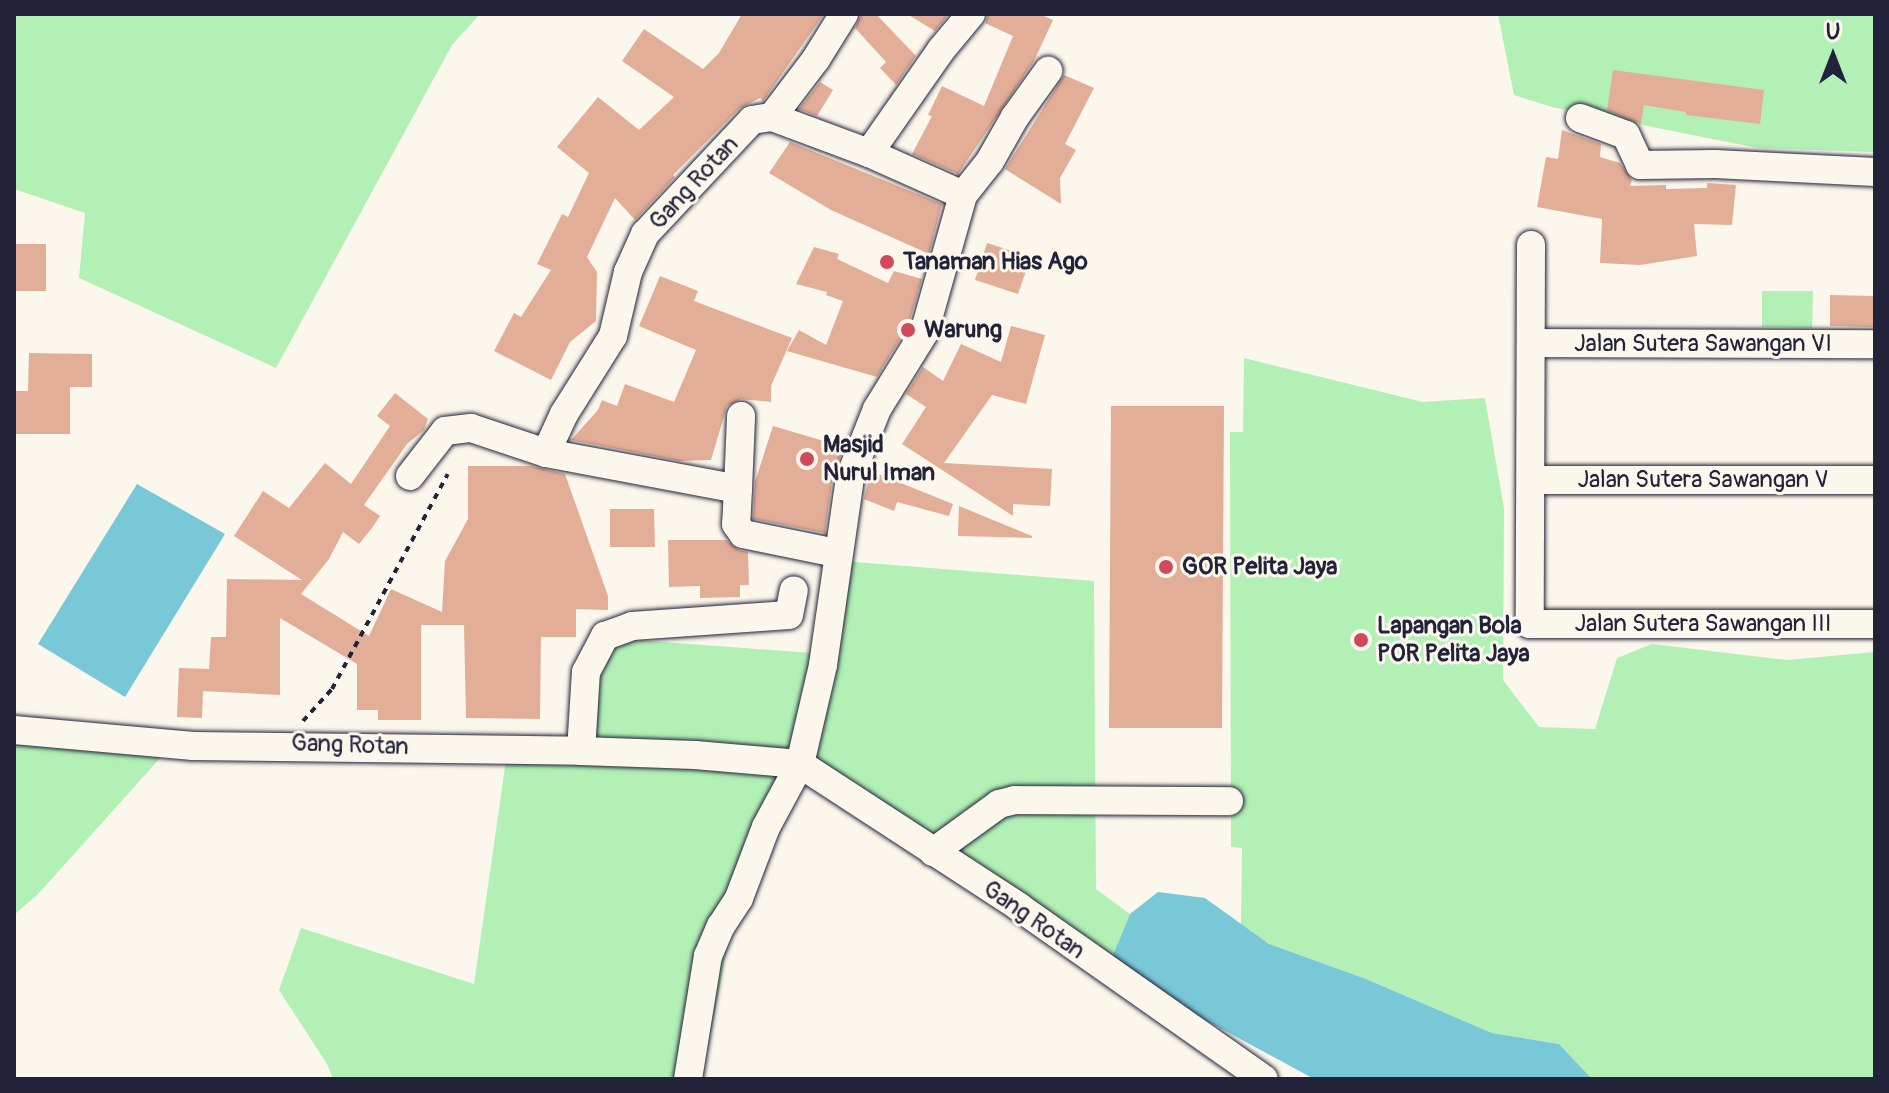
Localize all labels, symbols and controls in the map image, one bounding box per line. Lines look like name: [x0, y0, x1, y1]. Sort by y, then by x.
north arrow: [1793, 16, 1873, 96]
text: U: [1826, 18, 1840, 46]
street label: Gang Rotan: [643, 130, 745, 236]
place label: Tanaman Hias Ago: [903, 248, 1088, 276]
marker: Tanaman Hias Ago: [878, 253, 896, 271]
place label: Warung: [924, 316, 1002, 344]
marker: Warung: [899, 321, 917, 339]
street label: Jalan Sutera Sawangan VI: [1574, 330, 1832, 358]
place label: Masjid Nurul Iman: [823, 431, 935, 487]
marker: Masjid Nurul Iman: [798, 450, 816, 468]
street label: Jalan Sutera Sawangan V: [1577, 466, 1829, 494]
place label: GOR Pelita Jaya: [1182, 553, 1337, 581]
marker: GOR Pelita Jaya: [1157, 558, 1175, 576]
street label: Jalan Sutera Sawangan III: [1574, 610, 1832, 638]
place label: Lapangan Bola POR Pelita Jaya: [1377, 612, 1530, 668]
marker: Lapangan Bola POR Pelita Jaya: [1352, 631, 1370, 649]
street label: Gang Rotan: [291, 729, 409, 761]
street label: Gang Rotan: [978, 874, 1090, 966]

